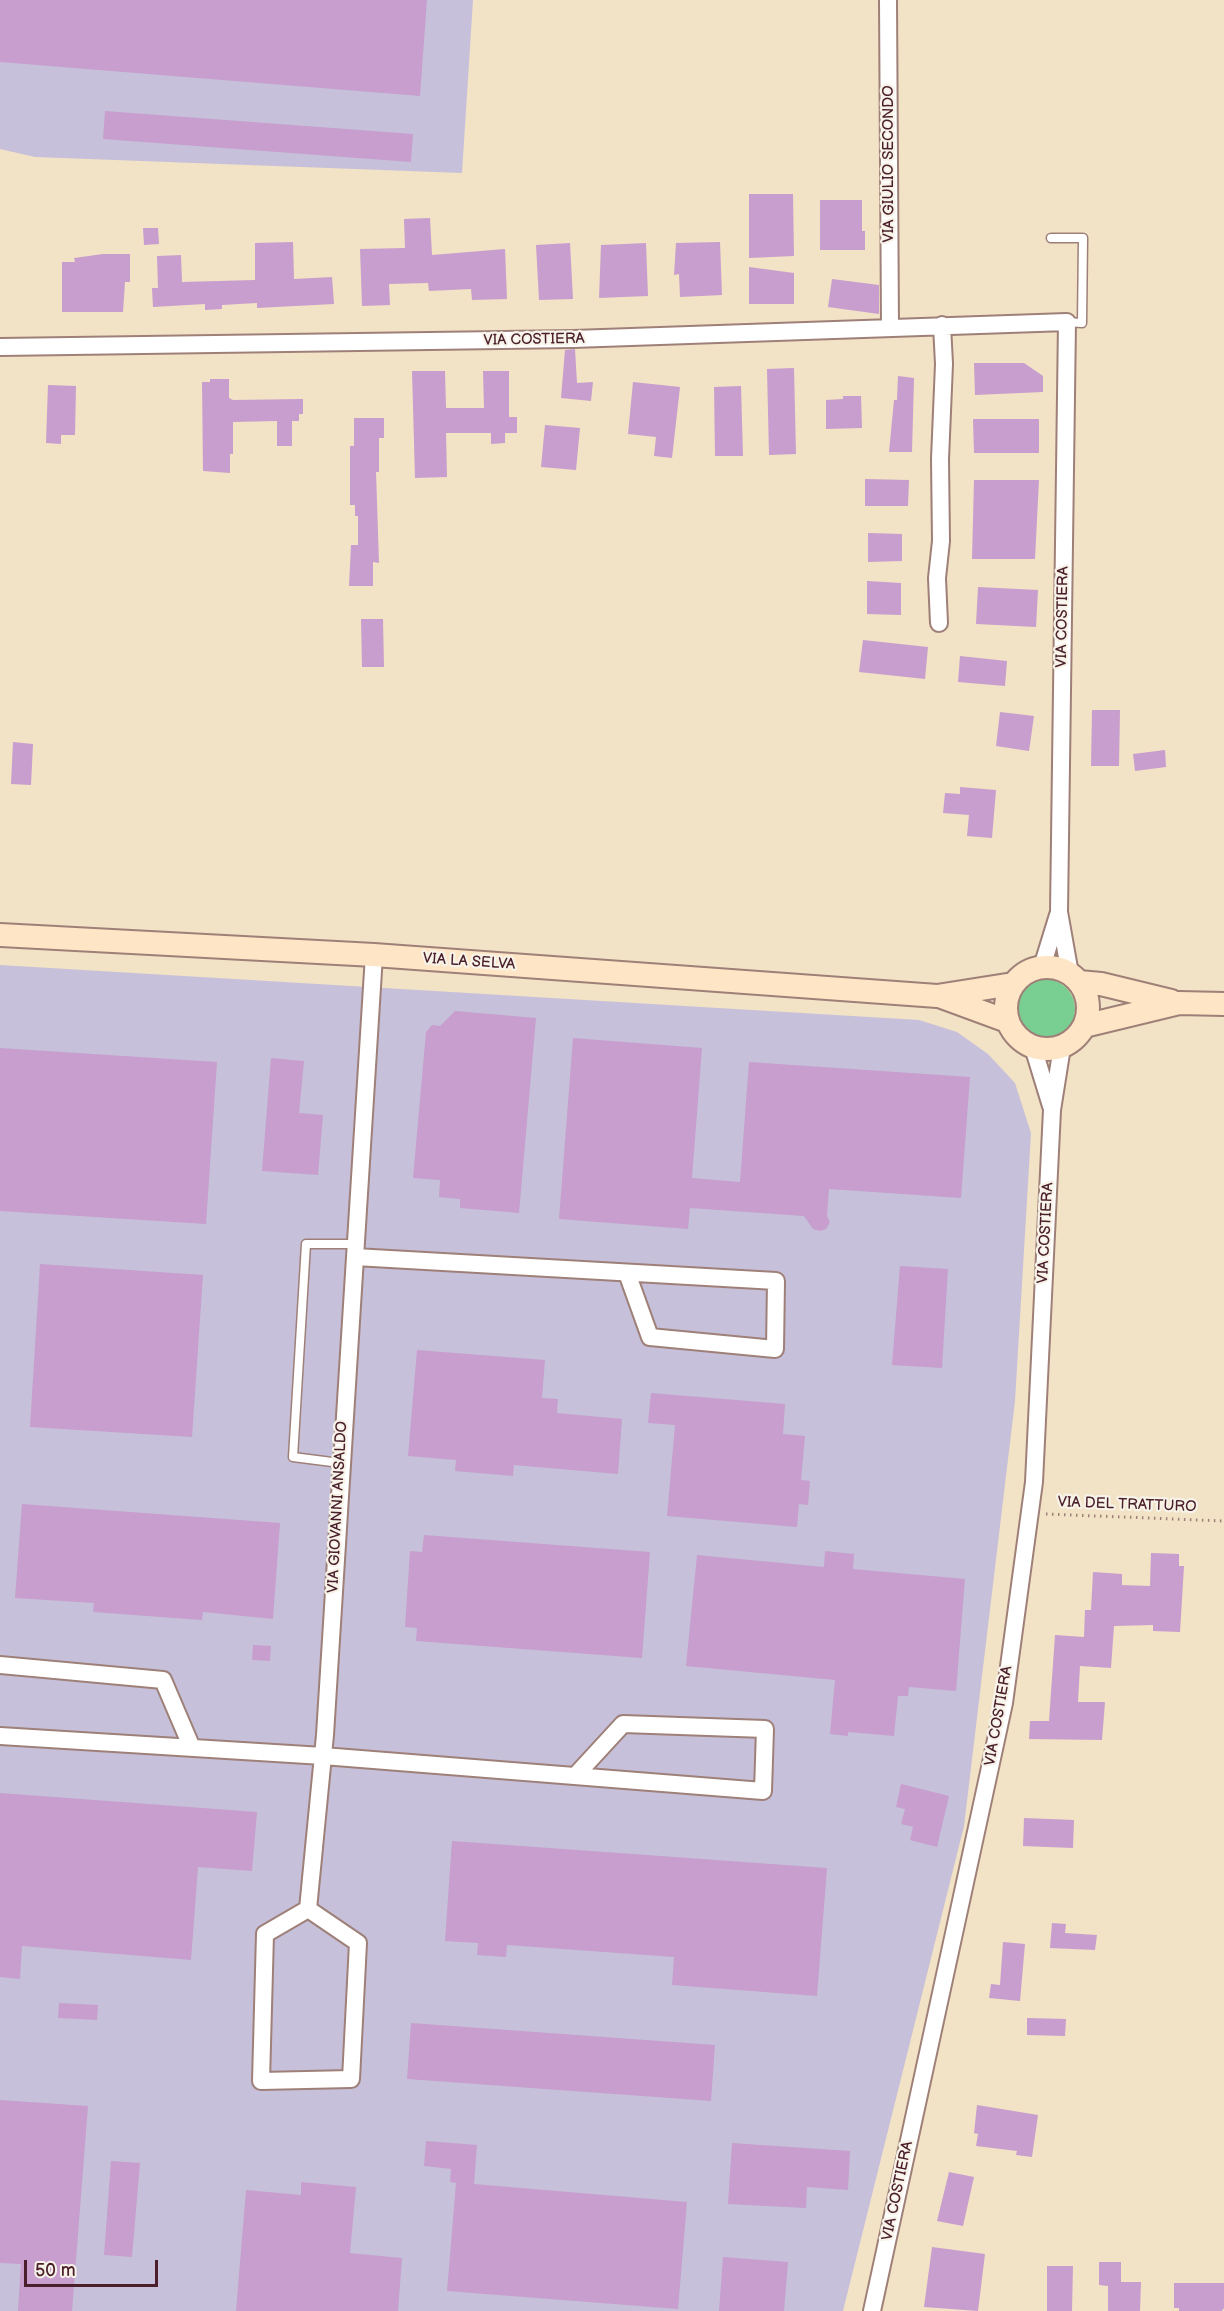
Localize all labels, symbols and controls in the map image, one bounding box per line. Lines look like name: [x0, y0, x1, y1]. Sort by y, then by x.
street label: VIA GIULIO SECONDO: [880, 85, 898, 243]
street label: VIA COSTIERA: [483, 330, 585, 350]
street label: VIA COSTIERA: [1053, 566, 1073, 668]
street label: VIA LA SELVA: [422, 950, 516, 974]
street label: VIA COSTIERA: [1034, 1182, 1058, 1284]
street label: VIA GIOVANNI ANSALDO: [325, 1421, 351, 1593]
street label: VIA DEL TRATTURO: [1057, 1494, 1197, 1516]
street label: VIA COSTIERA: [981, 1665, 1017, 1767]
street label: VIA COSTIERA: [879, 2140, 917, 2242]
scale bar: [27, 2248, 160, 2286]
text: 50 m: [35, 2260, 76, 2281]

